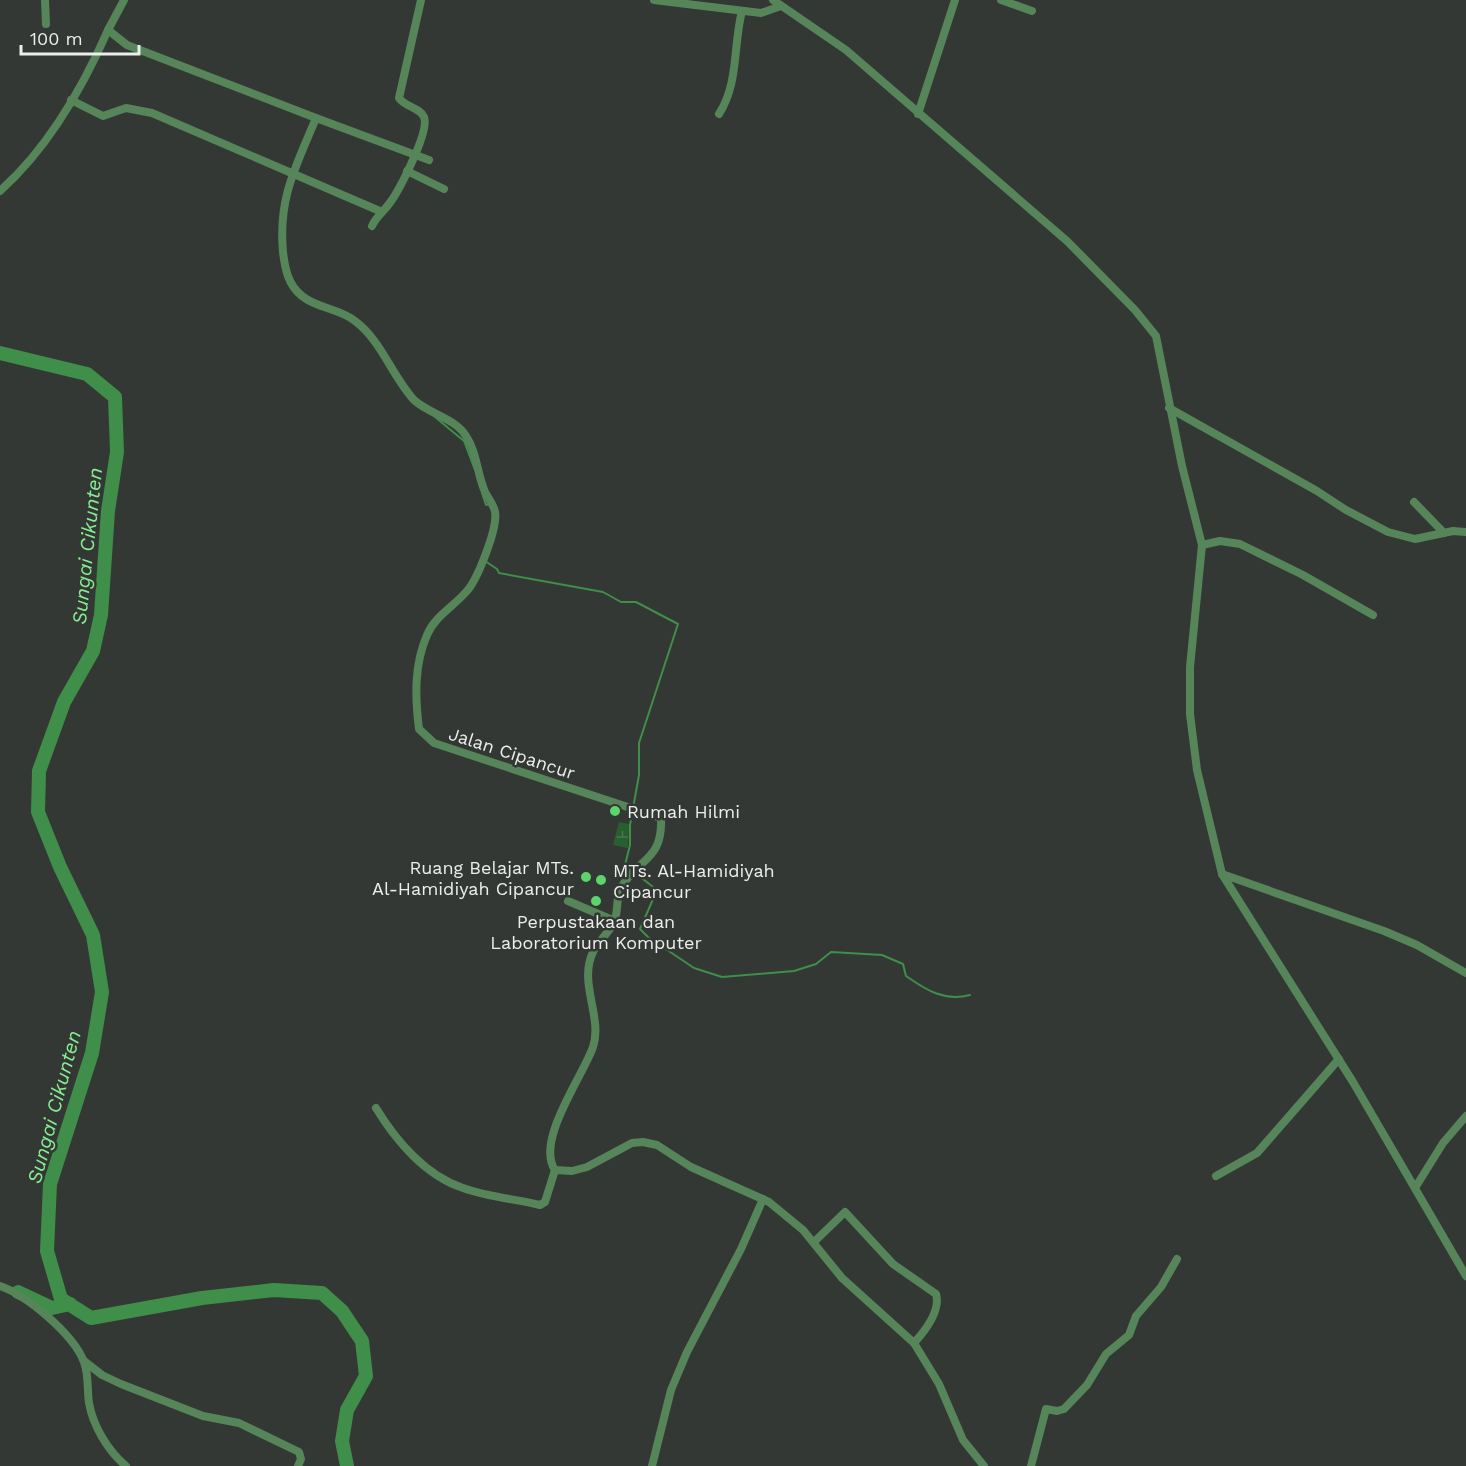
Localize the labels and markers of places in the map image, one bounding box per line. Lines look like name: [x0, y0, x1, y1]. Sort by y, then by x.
place label: Rumah Hilmi: [627, 801, 740, 822]
marker: Rumah Hilmi: [608, 804, 622, 818]
place label: Ruang Belajar MTs. Al-Hamidiyah Cipancur: [372, 857, 574, 899]
place label: MTs. Al-Hamidiyah Cipancur: [613, 860, 775, 902]
marker: Ruang Belajar MTs. Al-Hamidiyah Cipancur: [579, 870, 593, 884]
marker: MTs. Al-Hamidiyah Cipancur: [594, 873, 608, 887]
marker: Perpustakaan dan Laboratorium Komputer: [589, 894, 603, 908]
place label: Perpustakaan dan Laboratorium Komputer: [490, 911, 702, 953]

